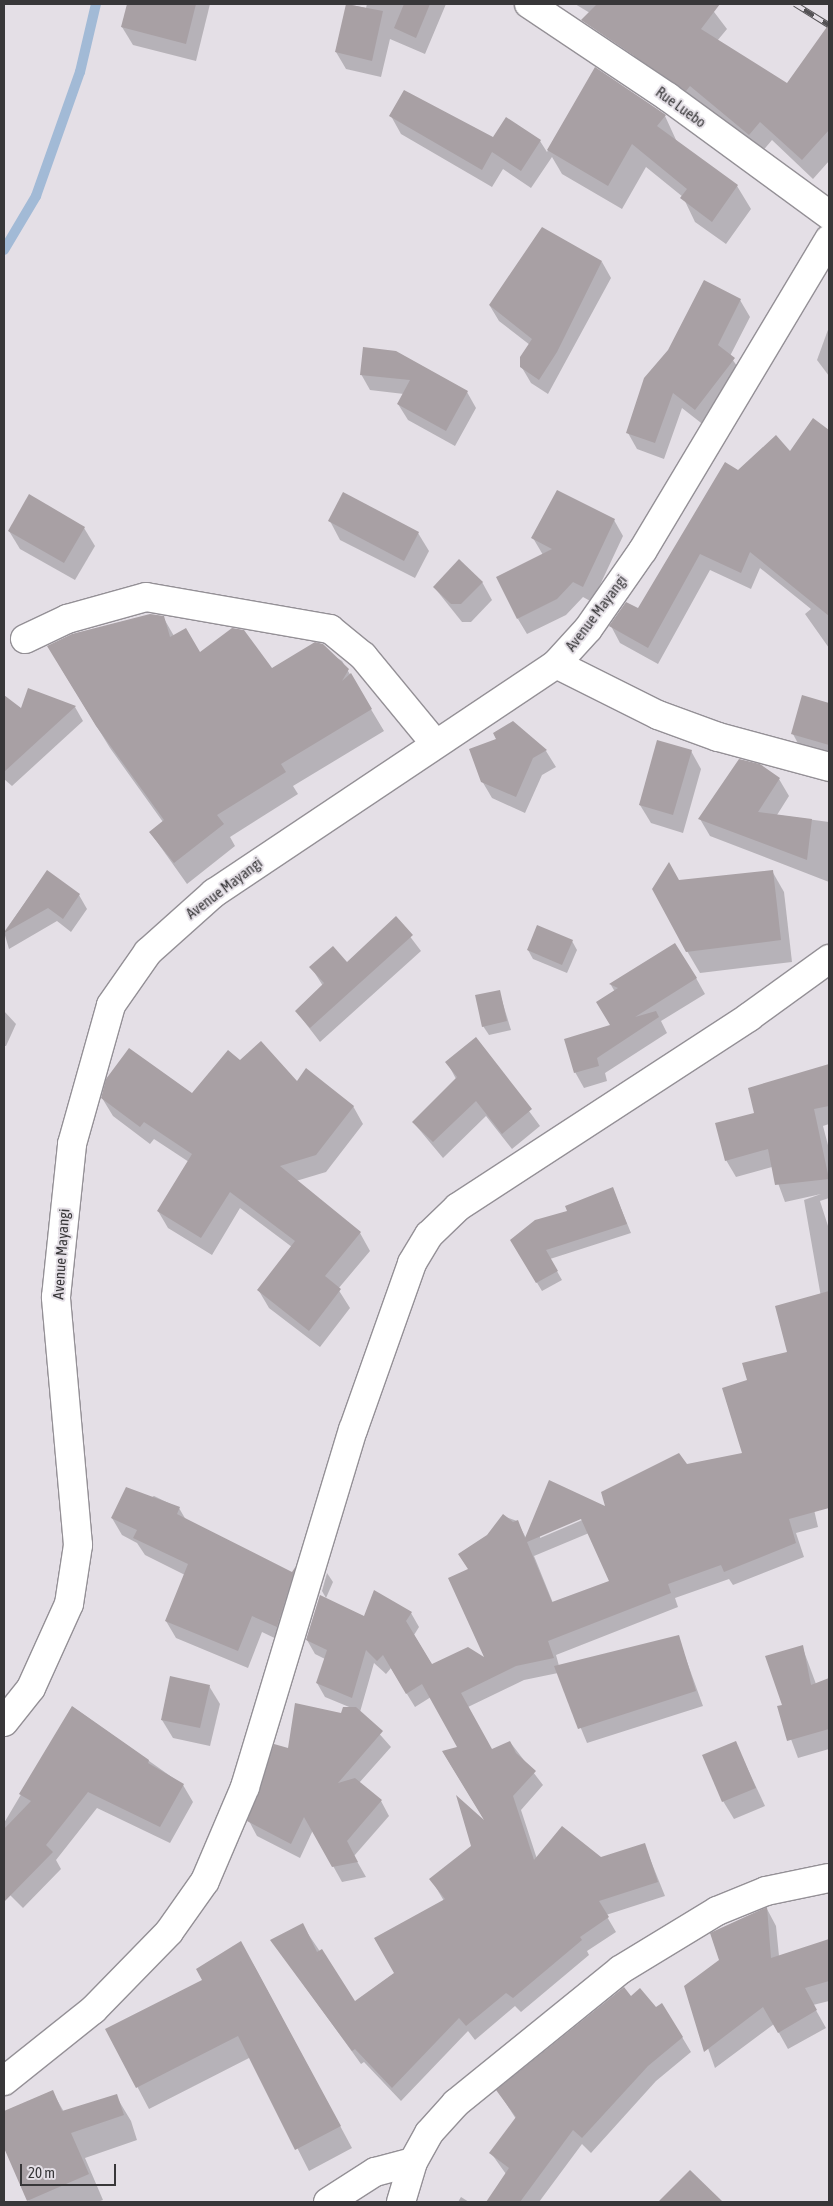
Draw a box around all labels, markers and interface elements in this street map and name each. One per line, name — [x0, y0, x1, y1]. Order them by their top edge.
street label: Rue Luebo — [652, 83, 710, 131]
street label: Avenue Mayangi — [561, 571, 631, 655]
street label: Avenue Mayangi — [182, 853, 266, 923]
street label: Avenue Mayangi — [49, 1208, 73, 1300]
scale bar — [22, 2154, 119, 2186]
text: 20 m — [28, 2164, 55, 2181]

